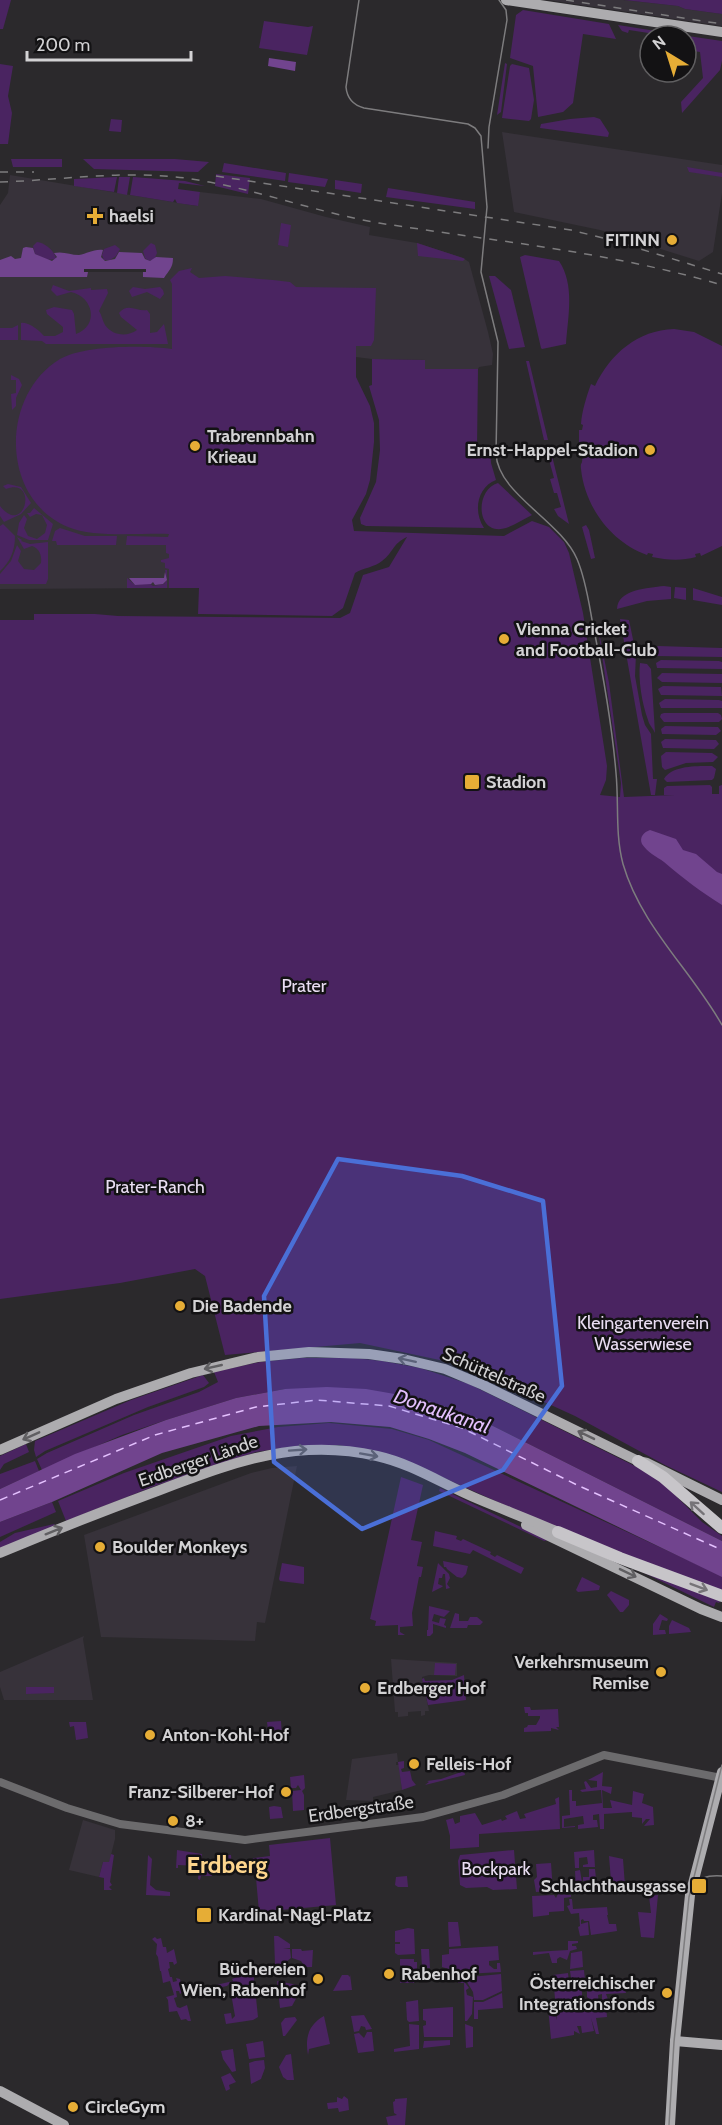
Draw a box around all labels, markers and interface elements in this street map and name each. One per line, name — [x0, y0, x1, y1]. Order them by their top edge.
scale bar — [27, 24, 190, 62]
north arrow — [638, 24, 698, 84]
text: N — [649, 32, 669, 54]
text: 200 m — [36, 34, 90, 56]
place label: haelsi — [109, 205, 154, 227]
marker: haelsi — [86, 207, 104, 225]
place label: FITINN — [605, 229, 660, 251]
marker: FITINN — [665, 233, 679, 247]
place label: Trabrennbahn Krieau — [207, 425, 315, 468]
marker: Trabrennbahn Krieau — [188, 439, 202, 453]
place label: Ernst-Happel-Stadion — [466, 439, 638, 461]
marker: Ernst-Happel-Stadion — [643, 443, 657, 457]
place label: Vienna Cricket and Football-Club — [516, 618, 657, 661]
marker: Vienna Cricket and Football-Club — [497, 632, 511, 646]
place label: Stadion — [486, 771, 546, 793]
marker: Stadion — [463, 773, 481, 791]
park label: Prater — [281, 975, 327, 997]
park label: Prater-Ranch — [105, 1176, 205, 1198]
place label: Die Badende — [192, 1295, 292, 1317]
marker: Die Badende — [173, 1299, 187, 1313]
park label: Kleingartenverein Wasserwiese — [577, 1312, 709, 1355]
street label: Schüttelstraße — [439, 1342, 549, 1408]
one-way arrow — [397, 1354, 417, 1365]
one-way arrow — [204, 1361, 223, 1373]
water label: Donaukanal — [391, 1383, 493, 1439]
one-way arrow — [577, 1429, 595, 1441]
street label: Erdberger Lände — [135, 1430, 261, 1492]
one-way arrow — [23, 1431, 41, 1442]
one-way arrow — [288, 1444, 308, 1455]
one-way arrow — [359, 1450, 378, 1461]
one-way arrow — [690, 1501, 705, 1515]
one-way arrow — [44, 1525, 63, 1536]
place label: Boulder Monkeys — [112, 1536, 248, 1558]
marker: Boulder Monkeys — [93, 1540, 107, 1554]
one-way arrow — [618, 1568, 636, 1580]
one-way arrow — [689, 1582, 707, 1593]
place label: Verkehrsmuseum Remise — [515, 1651, 649, 1694]
marker: Verkehrsmuseum Remise — [654, 1665, 668, 1679]
place label: Erdberger Hof — [377, 1677, 486, 1699]
marker: Erdberger Hof — [358, 1681, 372, 1695]
place label: Anton-Kohl-Hof — [162, 1724, 289, 1746]
marker: Anton-Kohl-Hof — [143, 1728, 157, 1742]
place label: Felleis-Hof — [426, 1753, 511, 1775]
marker: Felleis-Hof — [407, 1757, 421, 1771]
place label: Franz-Silberer-Hof — [128, 1781, 274, 1803]
marker: Franz-Silberer-Hof — [279, 1785, 293, 1799]
street label: Erdbergstraße — [307, 1791, 415, 1827]
place label: 8+ — [185, 1810, 204, 1832]
marker: 8+ — [166, 1814, 180, 1828]
district label: Erdberg — [187, 1850, 267, 1879]
park label: Bockpark — [461, 1858, 532, 1880]
place label: Schlachthausgasse — [541, 1875, 686, 1897]
marker: Schlachthausgasse — [690, 1877, 708, 1895]
place label: Kardinal-Nagl-Platz — [218, 1904, 372, 1926]
marker: Kardinal-Nagl-Platz — [195, 1906, 213, 1924]
place label: Büchereien Wien, Rabenhof — [181, 1958, 306, 2001]
place label: Rabenhof — [401, 1963, 477, 1985]
marker: Rabenhof — [382, 1967, 396, 1981]
marker: Büchereien Wien, Rabenhof — [311, 1972, 325, 1986]
place label: Österreichischer Integrationsfonds — [519, 1972, 655, 2015]
marker: Österreichischer Integrationsfonds — [660, 1986, 674, 2000]
place label: CircleGym — [85, 2096, 165, 2118]
marker: CircleGym — [66, 2100, 80, 2114]

